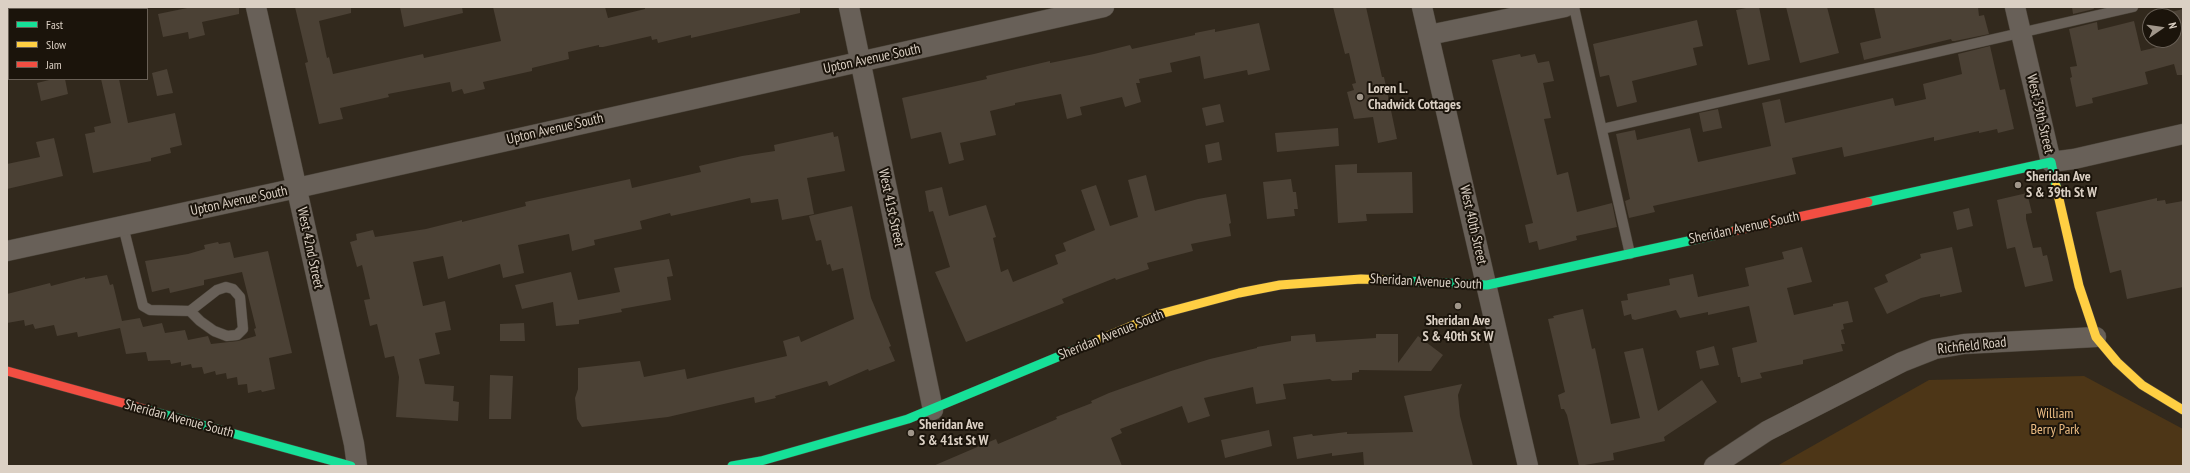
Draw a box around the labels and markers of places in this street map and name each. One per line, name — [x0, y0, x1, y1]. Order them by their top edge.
place label: Loren L. Chadwick Cottages — [1368, 81, 1461, 114]
marker: Loren L. Chadwick Cottages — [1355, 92, 1365, 102]
place label: Sheridan Ave S & 39th St W — [2026, 169, 2097, 202]
marker: Sheridan Ave S & 39th St W — [2013, 180, 2023, 190]
marker: Sheridan Ave S & 40th St W — [1453, 301, 1463, 311]
place label: Sheridan Ave S & 40th St W — [1422, 313, 1494, 346]
place label: Sheridan Ave S & 41st St W — [919, 417, 989, 450]
marker: Sheridan Ave S & 41st St W — [906, 428, 916, 438]

